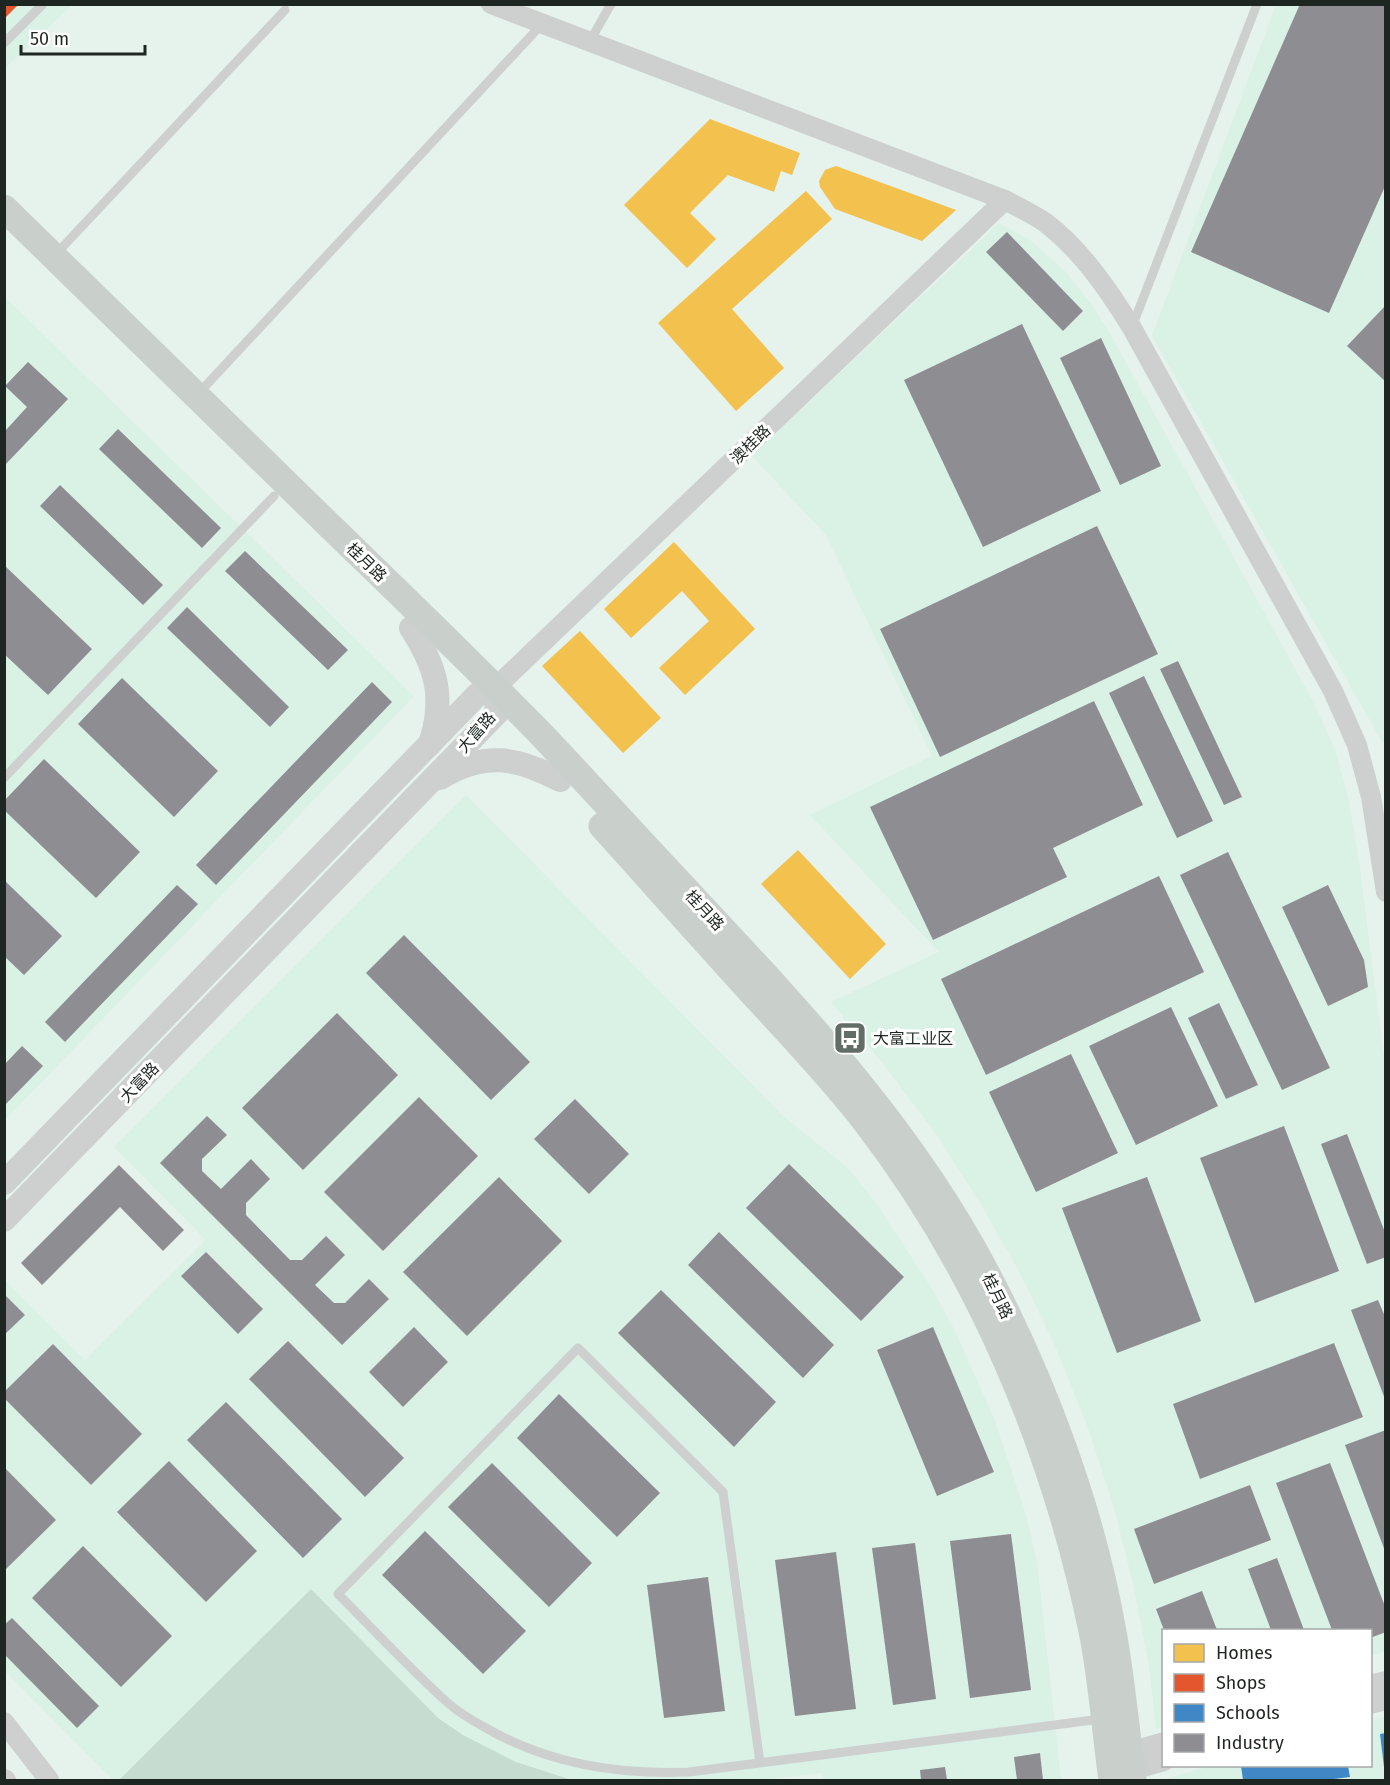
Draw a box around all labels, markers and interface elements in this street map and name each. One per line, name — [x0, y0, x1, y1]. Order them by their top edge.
scale bar — [21, 18, 146, 56]
text: 50 m — [30, 28, 69, 50]
street label: 澳桂路 — [726, 421, 774, 468]
street label: 桂月路 — [343, 539, 391, 586]
street label: 大富路 — [453, 708, 499, 757]
street label: 桂月路 — [681, 886, 728, 934]
bus stop icon: 大富工业区 — [832, 1020, 868, 1056]
place label: 大富工业区 — [873, 1029, 953, 1048]
street label: 大富路 — [116, 1058, 163, 1106]
street label: 桂月路 — [978, 1270, 1017, 1322]
legend — [1162, 1629, 1372, 1767]
text: Homes — [1216, 1642, 1272, 1664]
text: Shops — [1216, 1672, 1266, 1694]
text: Schools — [1216, 1702, 1280, 1724]
text: Industry — [1216, 1732, 1284, 1754]

